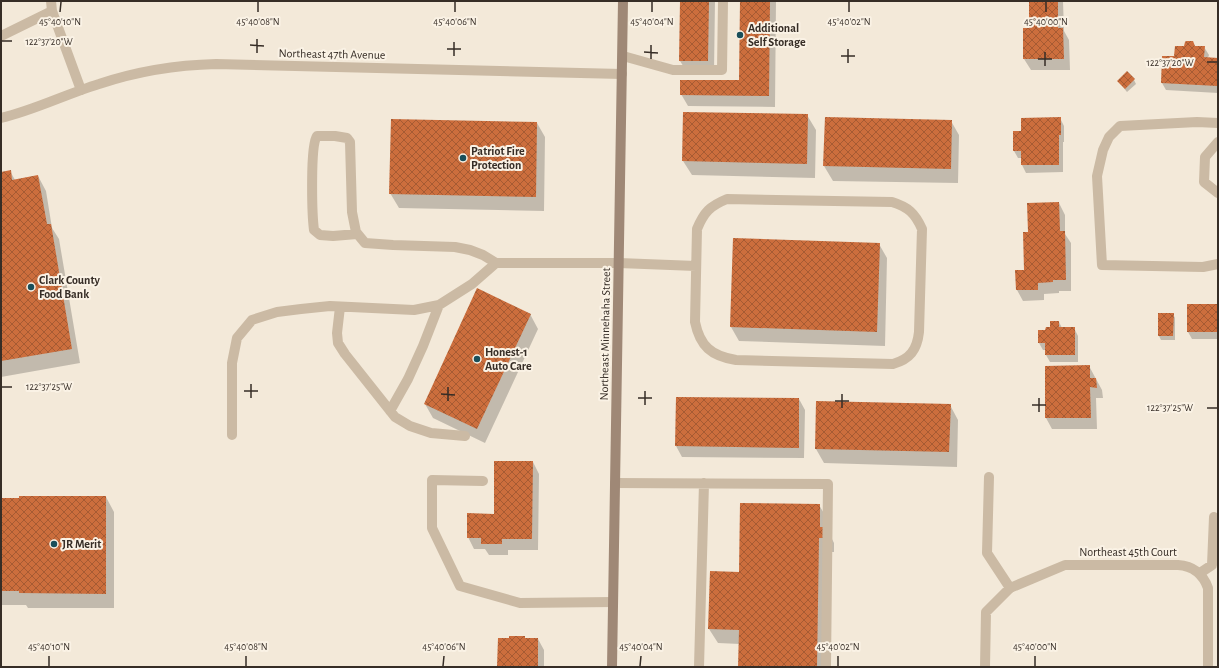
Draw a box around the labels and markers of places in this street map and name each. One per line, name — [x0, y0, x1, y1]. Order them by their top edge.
place label: Additional Self Storage — [748, 22, 806, 48]
marker: Additional Self Storage — [735, 30, 745, 40]
place label: Patriot Fire Protection — [471, 145, 525, 171]
marker: Patriot Fire Protection — [458, 153, 468, 163]
place label: Clark County Food Bank — [39, 274, 100, 300]
marker: Clark County Food Bank — [26, 282, 36, 292]
place label: Honest-1 Auto Care — [485, 346, 532, 372]
marker: Honest-1 Auto Care — [472, 354, 482, 364]
place label: JR Merit — [62, 538, 101, 550]
marker: JR Merit — [49, 539, 59, 549]

